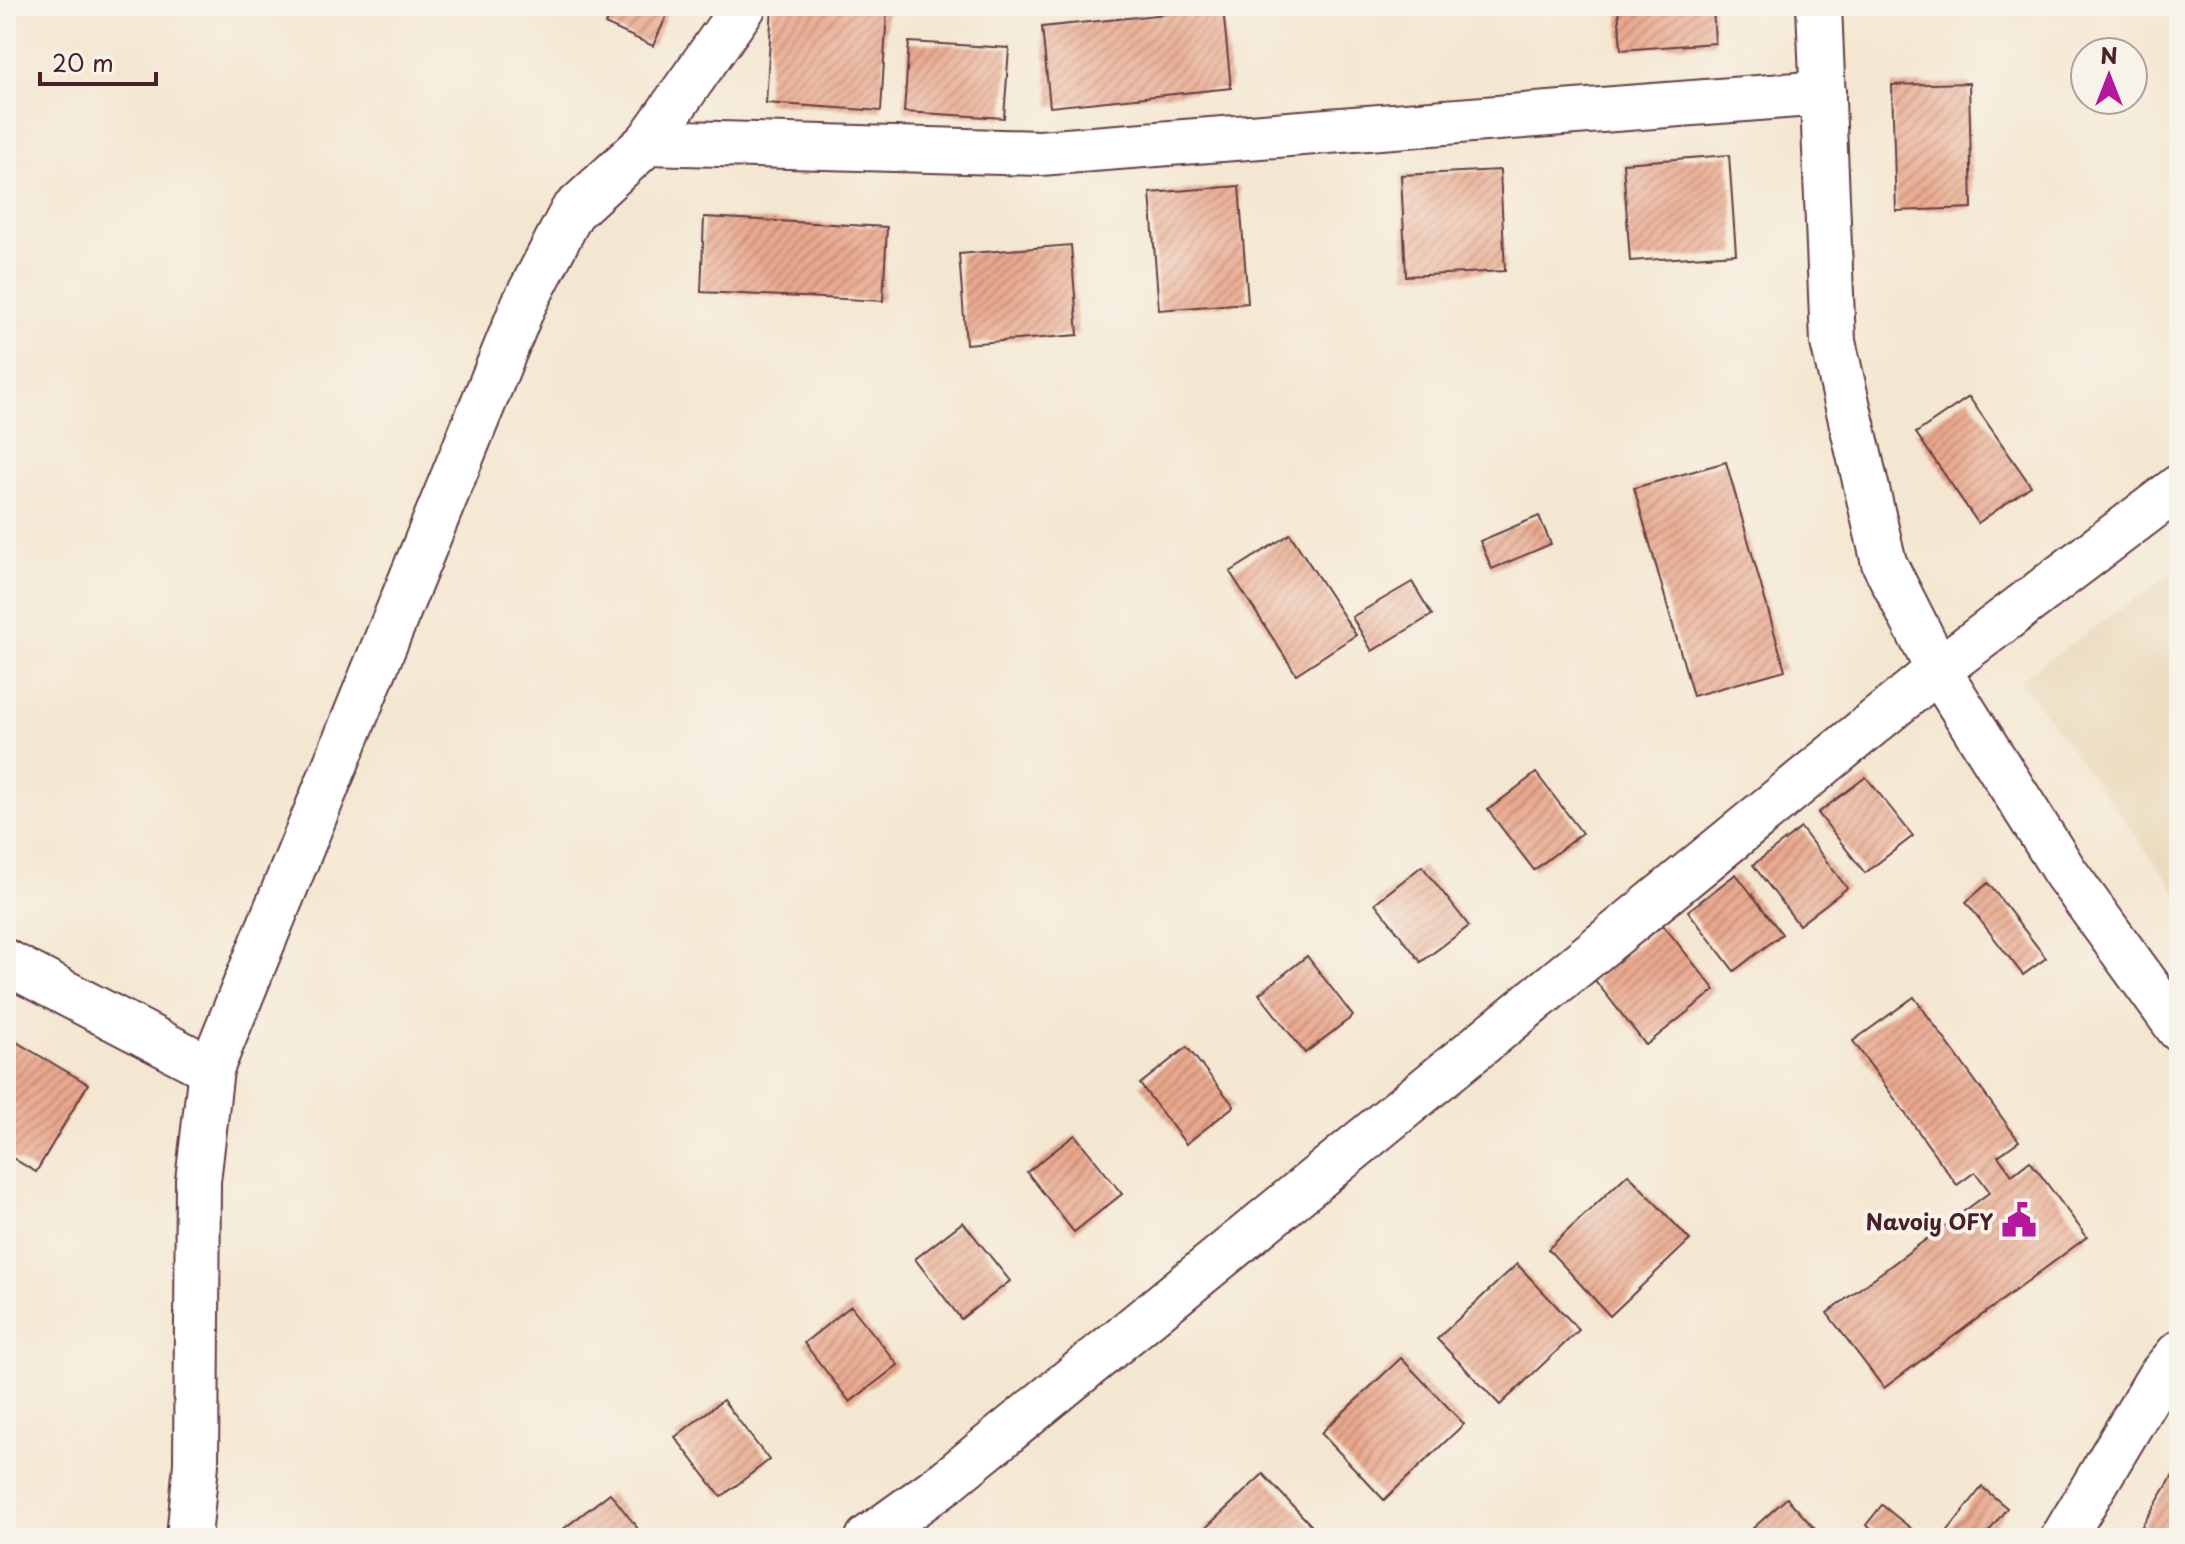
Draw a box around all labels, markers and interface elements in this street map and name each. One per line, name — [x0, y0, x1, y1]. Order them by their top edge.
scale bar — [40, 36, 156, 86]
north arrow — [2069, 36, 2149, 116]
text: N — [2100, 38, 2118, 71]
text: 20 m — [52, 44, 114, 80]
public building icon: Navoiy OFY — [2000, 1201, 2038, 1239]
place label: Navoiy OFY — [1866, 1204, 1994, 1237]

